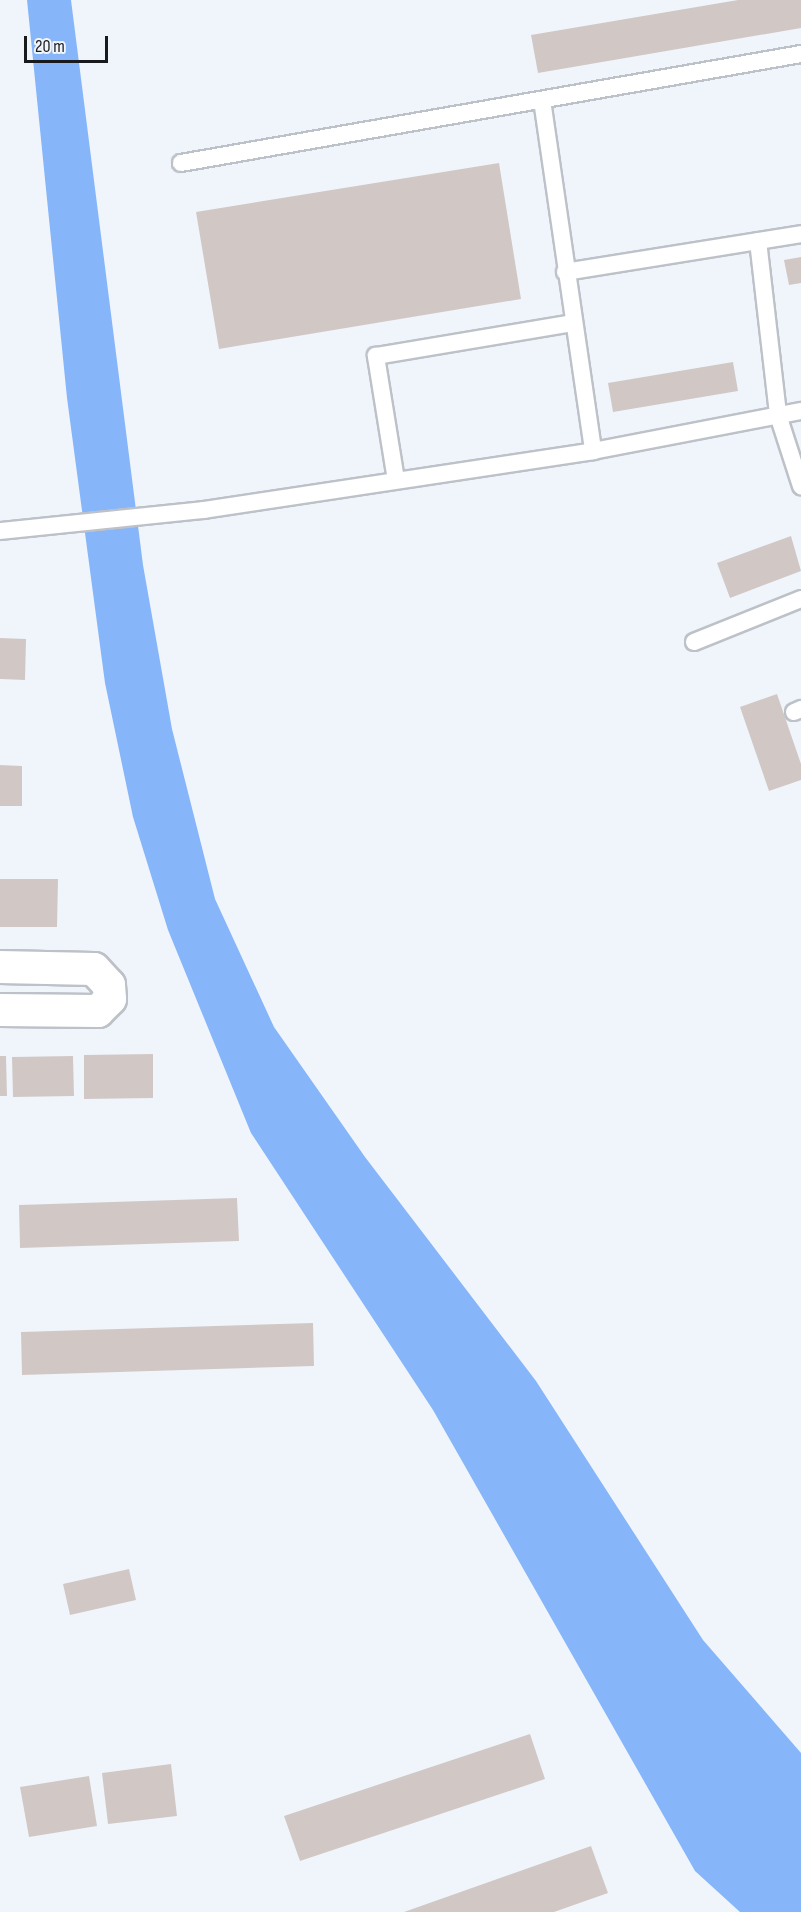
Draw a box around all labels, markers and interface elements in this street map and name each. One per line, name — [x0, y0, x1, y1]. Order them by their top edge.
scale bar — [27, 24, 111, 62]
text: 20 m — [35, 36, 65, 57]

